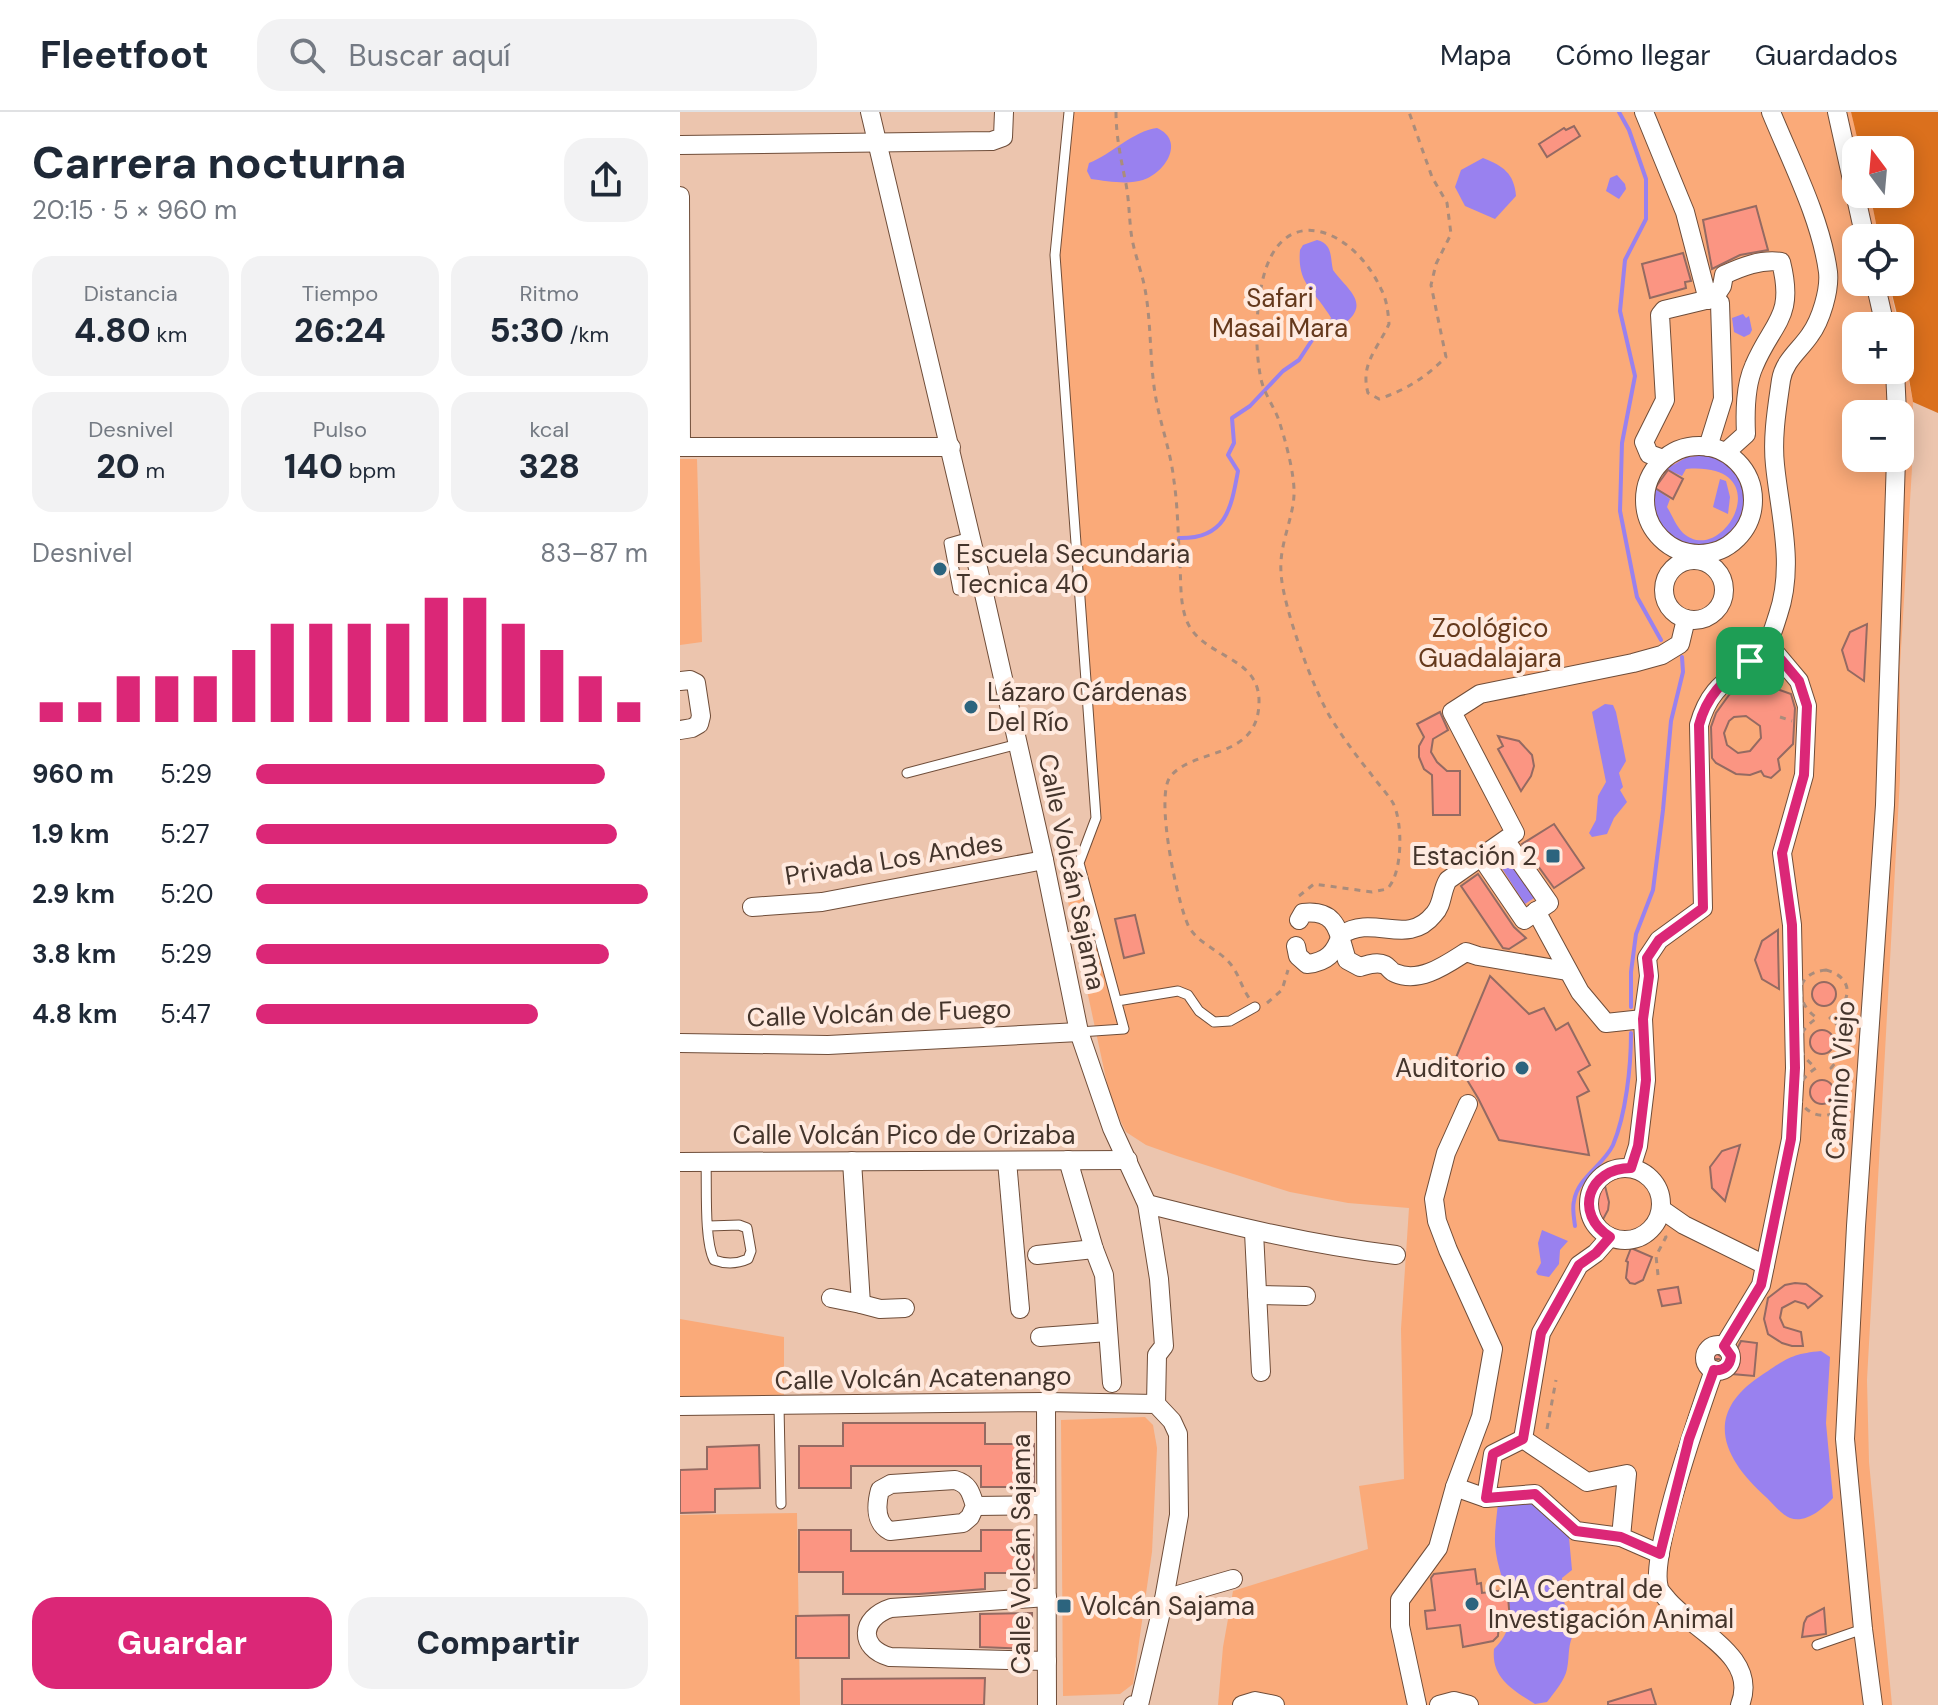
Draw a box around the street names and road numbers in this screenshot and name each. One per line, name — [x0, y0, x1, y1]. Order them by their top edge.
street label: Calle Volcán Sajama — [1030, 751, 1114, 993]
street label: Privada Los Andes — [783, 825, 1005, 893]
street label: Calle Volcán de Fuego — [746, 991, 1012, 1035]
street label: Camino Viejo — [1817, 999, 1863, 1161]
street label: Calle Volcán Pico de Orizaba — [733, 1118, 1075, 1152]
street label: Calle Volcán Acatenango — [774, 1358, 1072, 1398]
street label: Calle Volcán Sajama — [1004, 1434, 1038, 1674]

